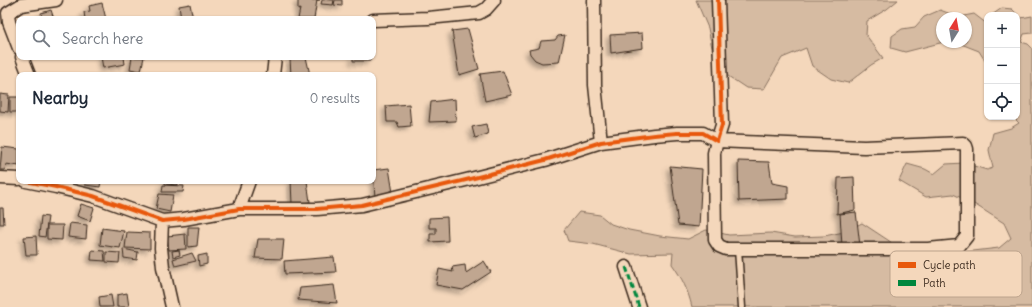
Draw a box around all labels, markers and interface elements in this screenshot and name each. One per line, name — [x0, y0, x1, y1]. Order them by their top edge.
north arrow — [936, 12, 972, 48]
map controls — [984, 12, 1020, 120]
button: + — [984, 12, 1020, 48]
search box — [16, 16, 376, 60]
icon: search — [30, 27, 52, 49]
text: Search here — [62, 29, 143, 48]
button: − — [984, 48, 1020, 84]
button: locate — [984, 84, 1020, 120]
text: Nearby — [32, 87, 88, 109]
text: 0 results — [310, 90, 360, 107]
legend — [890, 251, 1022, 297]
text: Cycle path — [923, 258, 976, 272]
text: Path — [923, 276, 946, 290]

